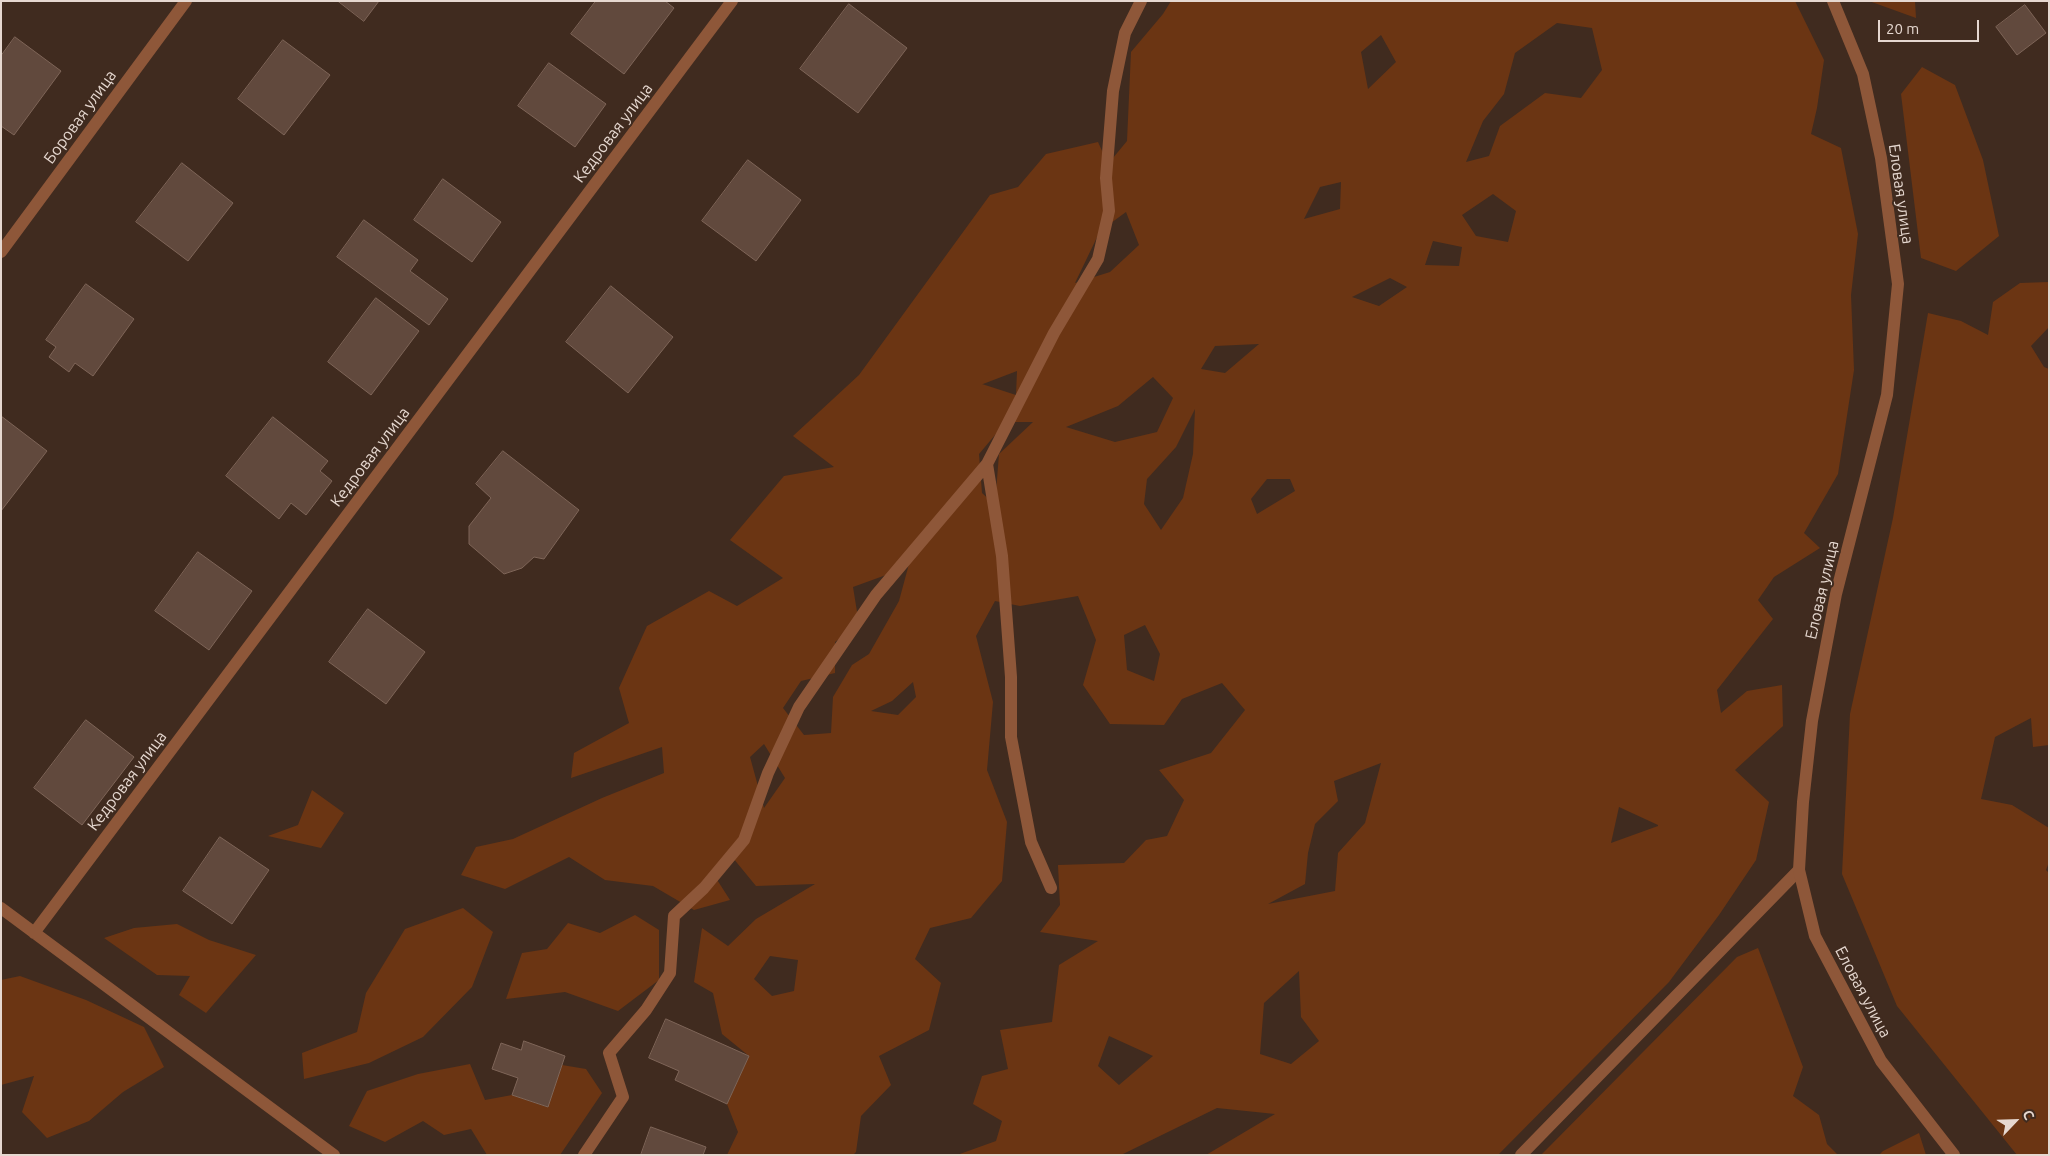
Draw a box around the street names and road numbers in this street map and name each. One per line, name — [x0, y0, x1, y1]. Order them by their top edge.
street label: Боровая улица — [40, 66, 120, 168]
street label: Кедровая улица — [569, 79, 657, 187]
street label: Еловая улица — [1884, 143, 1918, 245]
street label: Кедровая улица — [326, 403, 414, 511]
street label: Еловая улица — [1801, 539, 1843, 641]
street label: Кедровая улица — [83, 727, 171, 835]
street label: Еловая улица — [1831, 943, 1895, 1041]

